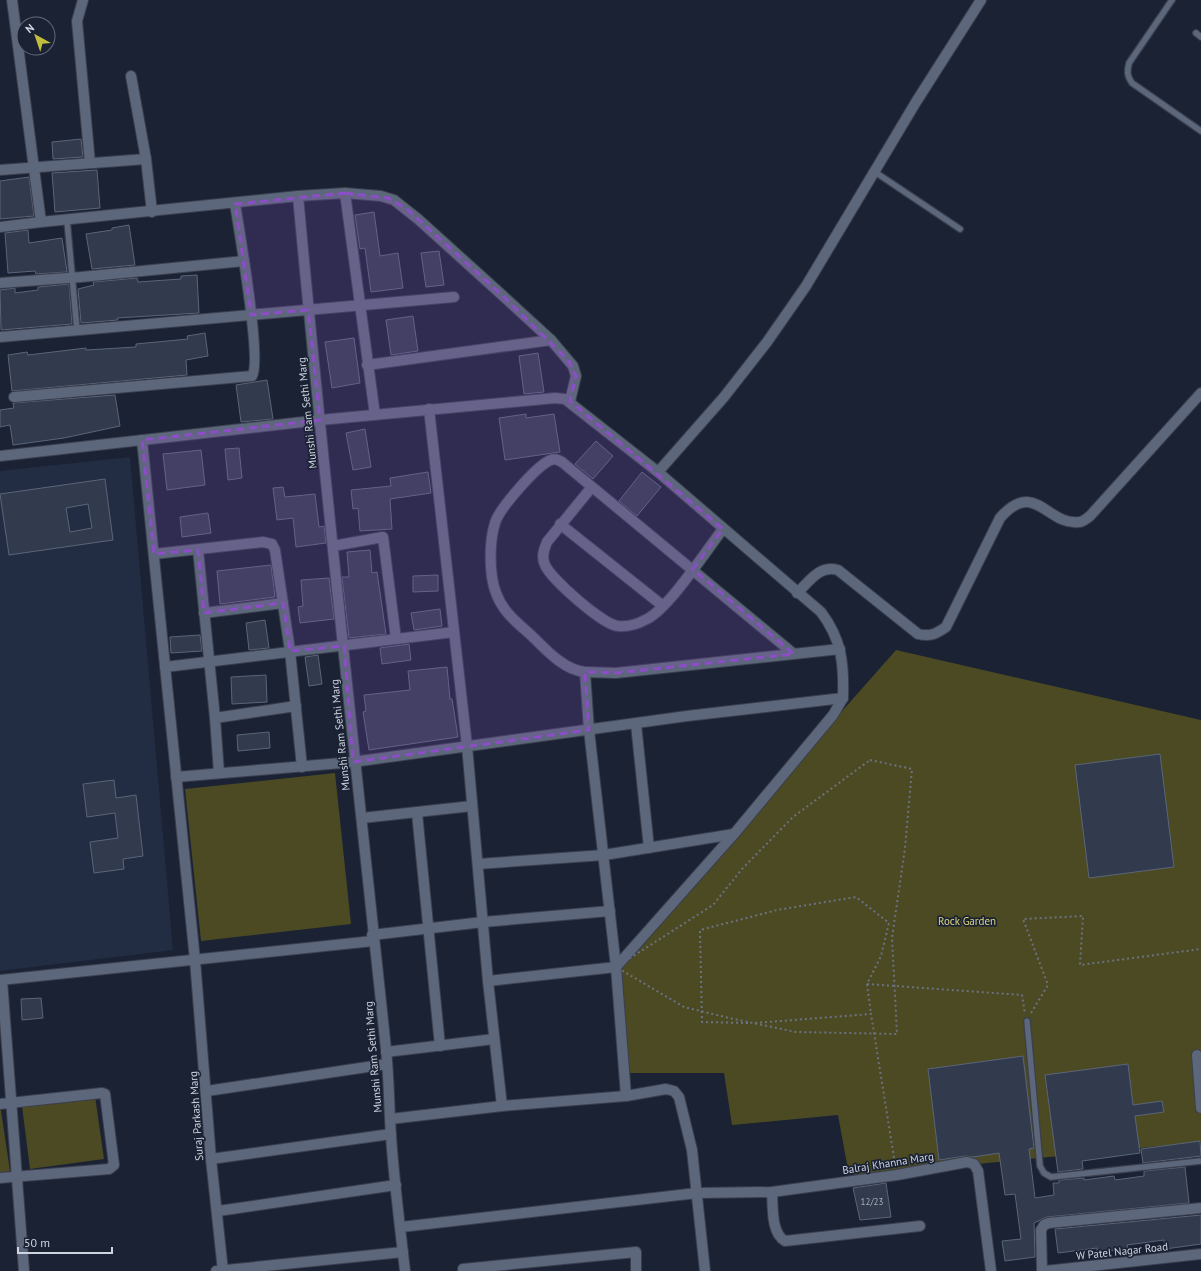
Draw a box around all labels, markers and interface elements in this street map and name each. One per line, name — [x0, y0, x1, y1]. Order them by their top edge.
north arrow — [16, 16, 56, 56]
text: N — [22, 21, 37, 36]
street label: Munshi Ram Sethi Marg — [294, 357, 320, 469]
street label: Munshi Ram Sethi Marg — [327, 679, 353, 791]
park label: Rock Garden — [938, 914, 996, 928]
street label: Munshi Ram Sethi Marg — [361, 1001, 385, 1113]
street label: Suraj Parkash Marg — [186, 1071, 206, 1161]
street label: Balraj Khanna Marg — [841, 1149, 935, 1177]
house number: 12/23 — [861, 1196, 883, 1207]
scale bar — [18, 1229, 112, 1255]
text: 50 m — [24, 1235, 50, 1250]
street label: W Patel Nagar Road — [1075, 1239, 1169, 1263]

